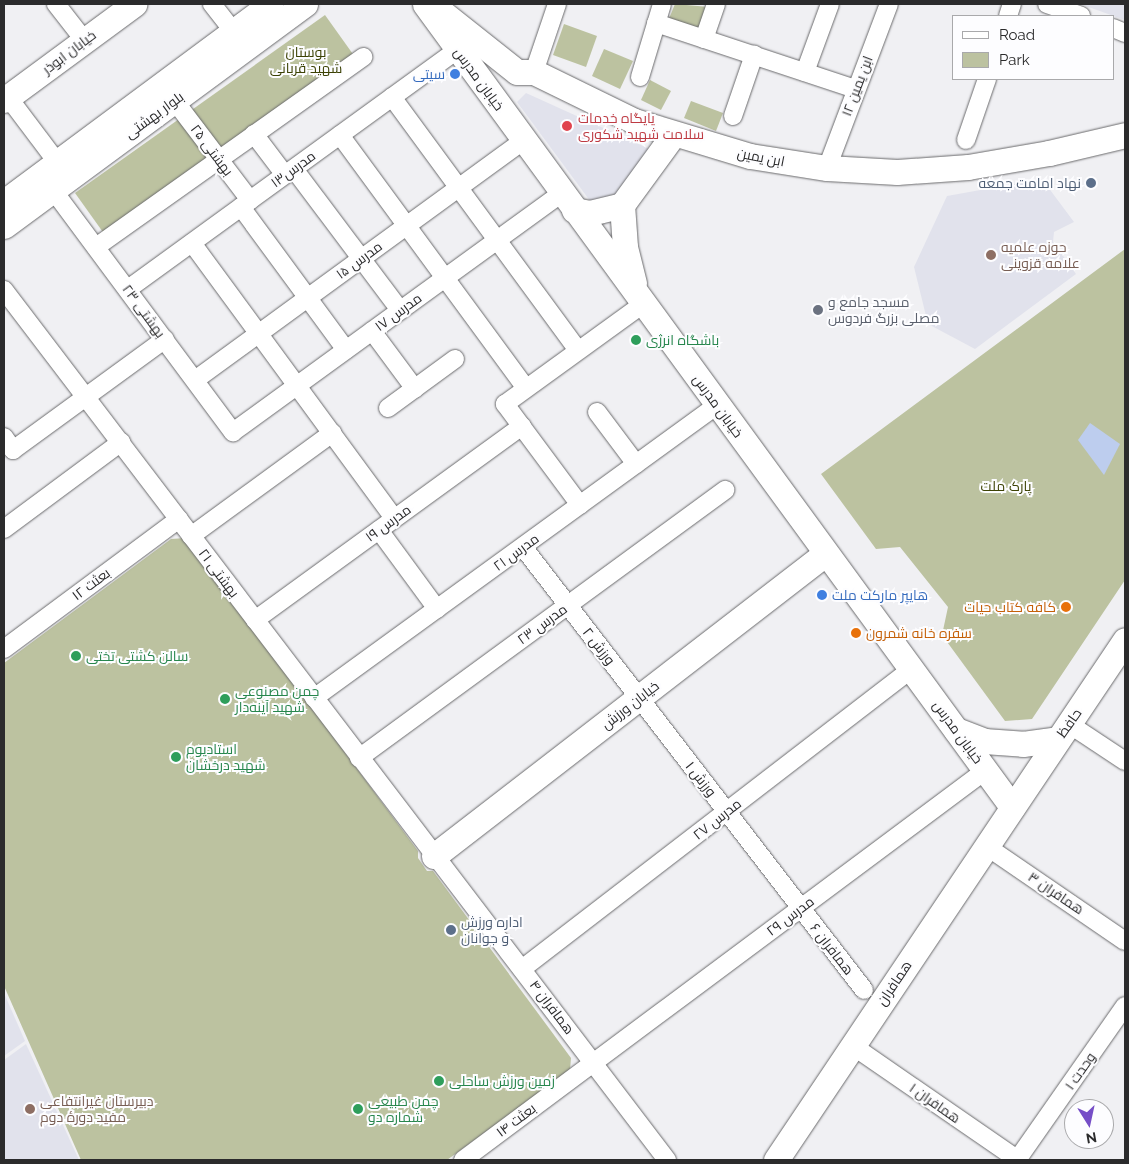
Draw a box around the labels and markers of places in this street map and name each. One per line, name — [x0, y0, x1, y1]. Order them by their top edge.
place label: سیتی — [413, 66, 445, 82]
marker: سیتی — [449, 68, 461, 80]
place label: پایگاه خدمات سلامت شهید شکوری — [578, 110, 704, 142]
marker: پایگاه خدمات سلامت شهید شکوری — [560, 119, 574, 133]
place label: نهاد امامت جمعه — [978, 175, 1081, 191]
marker: نهاد امامت جمعه — [1085, 177, 1097, 189]
place label: حوزه علمیه علامه قزوینی — [1001, 239, 1080, 272]
marker: حوزه علمیه علامه قزوینی — [985, 249, 997, 261]
place label: مسجد جامع و مصلی بزرگ فردوس — [828, 294, 939, 326]
marker: مسجد جامع و مصلی بزرگ فردوس — [812, 304, 824, 316]
place label: باشگاه انرژی — [646, 332, 719, 348]
marker: باشگاه انرژی — [630, 334, 642, 346]
place label: هایپر مارکت ملت — [832, 587, 928, 603]
marker: هایپر مارکت ملت — [816, 589, 828, 601]
place label: کافه کتاب حیات — [964, 599, 1056, 615]
marker: کافه کتاب حیات — [1060, 601, 1072, 613]
place label: سفره خانه شمرون — [866, 625, 972, 641]
marker: سفره خانه شمرون — [850, 627, 862, 639]
place label: سالن کشتی تختی — [86, 648, 188, 664]
marker: سالن کشتی تختی — [70, 650, 82, 662]
place label: چمن مصنوعی شهید آینه‌دار — [235, 683, 319, 716]
marker: چمن مصنوعی شهید آینه‌دار — [219, 693, 231, 705]
place label: استادیوم شهید درخشان — [186, 741, 266, 774]
marker: استادیوم شهید درخشان — [170, 751, 182, 763]
place label: اداره ورزش و جوانان — [461, 914, 523, 946]
marker: اداره ورزش و جوانان — [445, 924, 457, 936]
place label: زمین ورزش ساحلی — [449, 1073, 555, 1089]
marker: زمین ورزش ساحلی — [433, 1075, 445, 1087]
place label: دبیرستان غیرانتفاعی مفید دورهٔ دوم — [40, 1093, 153, 1126]
place label: چمن طبیعی شماره دو — [368, 1093, 438, 1126]
marker: دبیرستان غیرانتفاعی مفید دورهٔ دوم — [24, 1103, 36, 1115]
marker: چمن طبیعی شماره دو — [352, 1103, 364, 1115]

